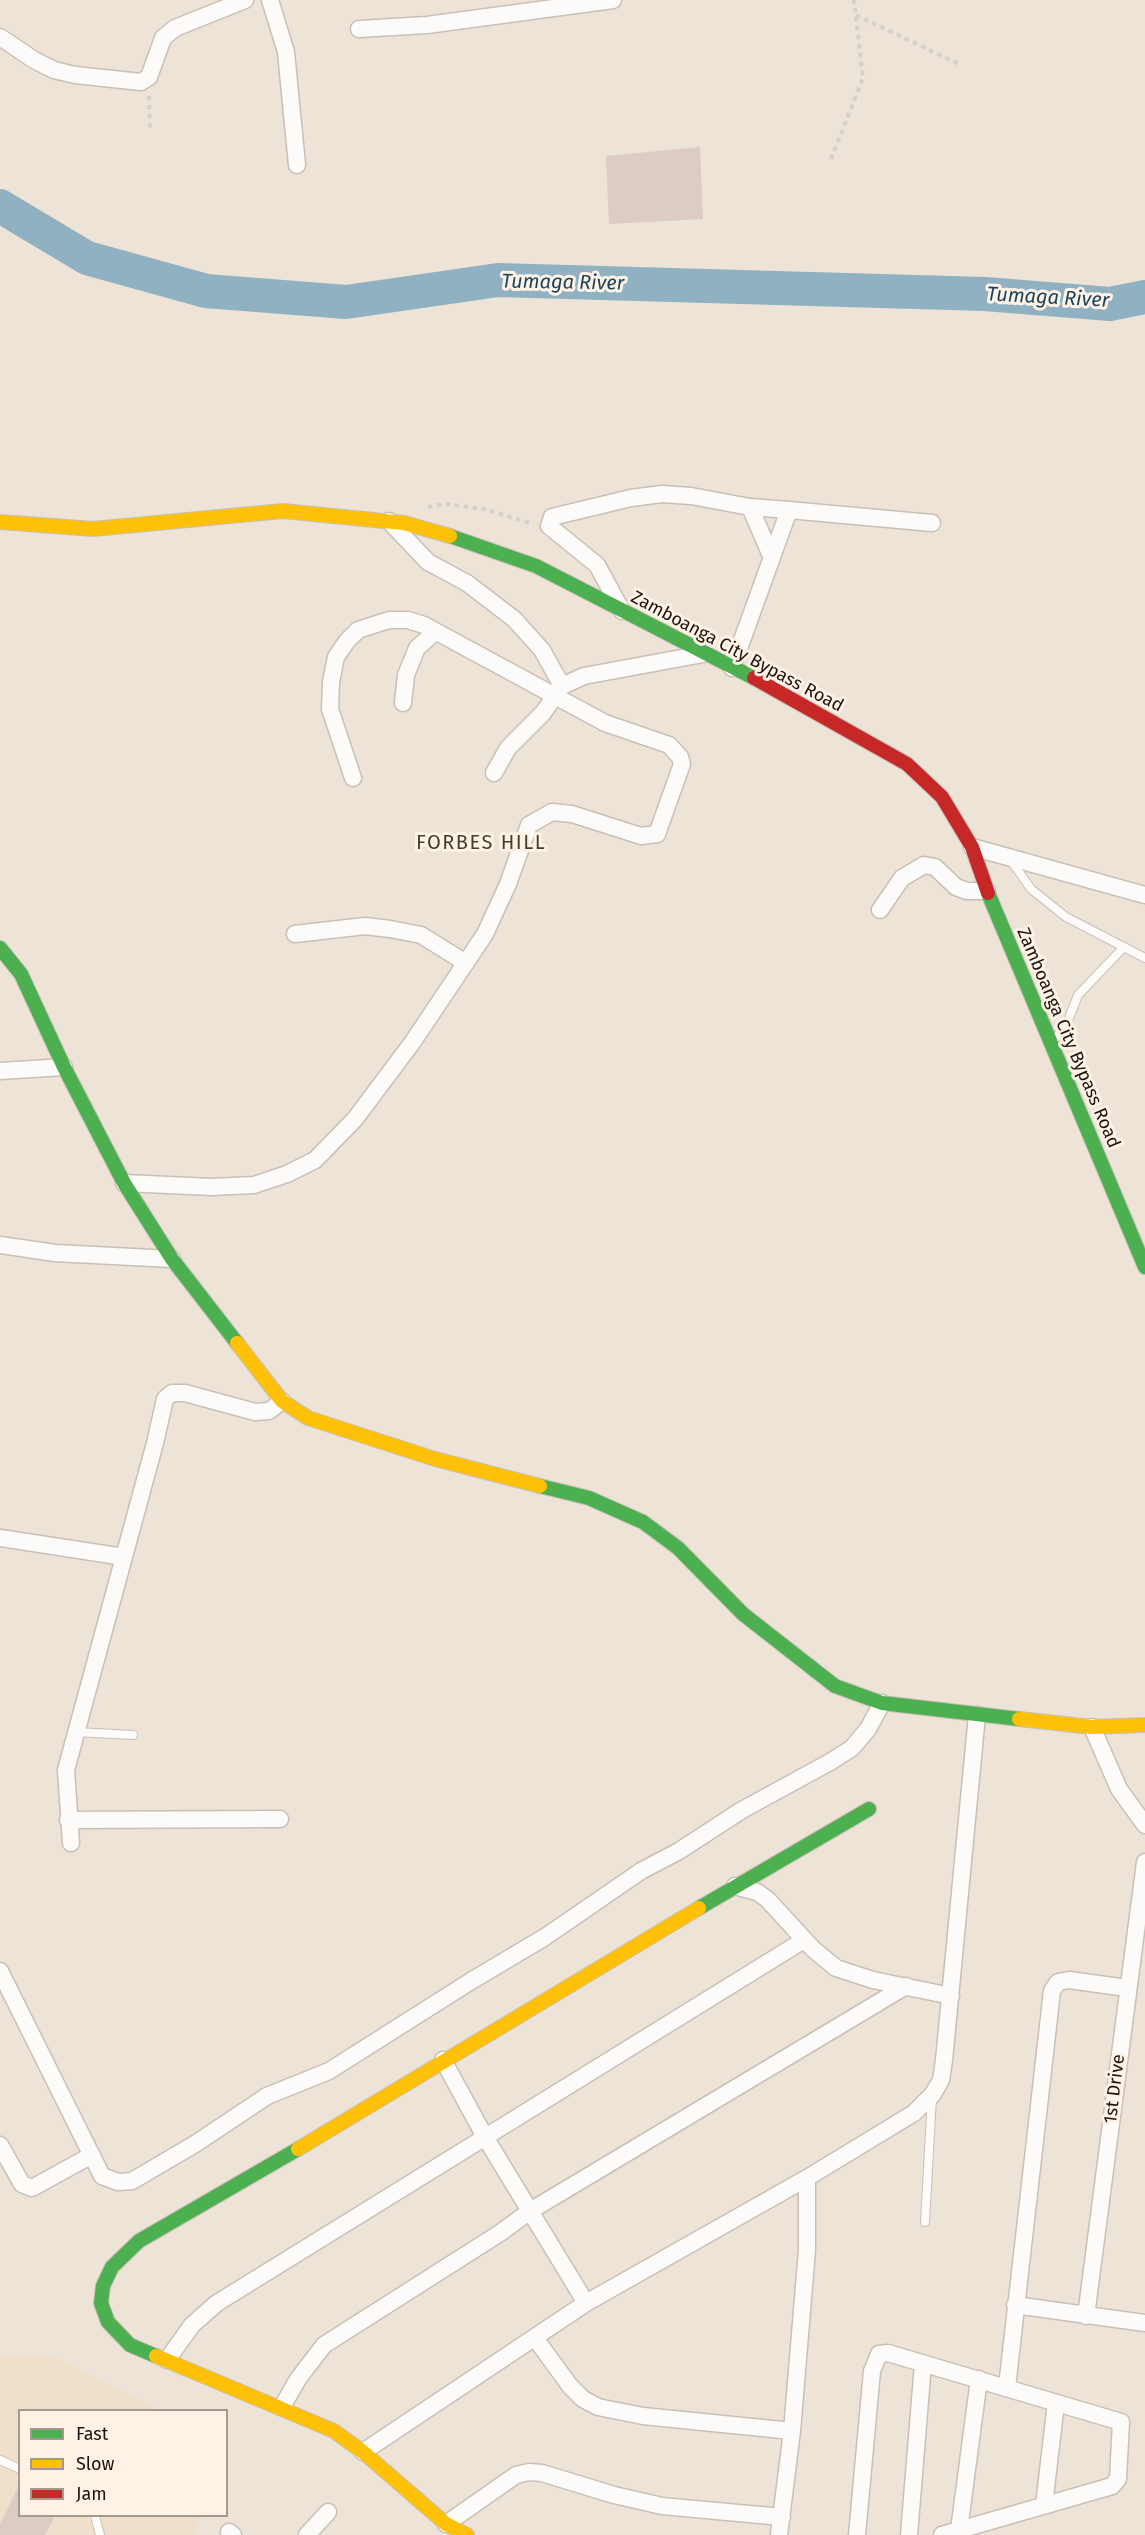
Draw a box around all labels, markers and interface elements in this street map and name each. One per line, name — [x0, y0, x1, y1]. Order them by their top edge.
water label: Tumaga River — [501, 270, 625, 296]
water label: Tumaga River — [986, 283, 1110, 313]
street label: Zamboanga City Bypass Road — [627, 587, 847, 717]
district label: FORBES HILL — [416, 831, 546, 855]
street label: Zamboanga City Bypass Road — [1012, 925, 1124, 1151]
street label: 1st Drive — [1100, 2053, 1130, 2125]
legend — [18, 2409, 228, 2517]
text: Fast — [76, 2423, 108, 2445]
text: Slow — [76, 2453, 114, 2475]
text: Jam — [76, 2483, 107, 2505]

